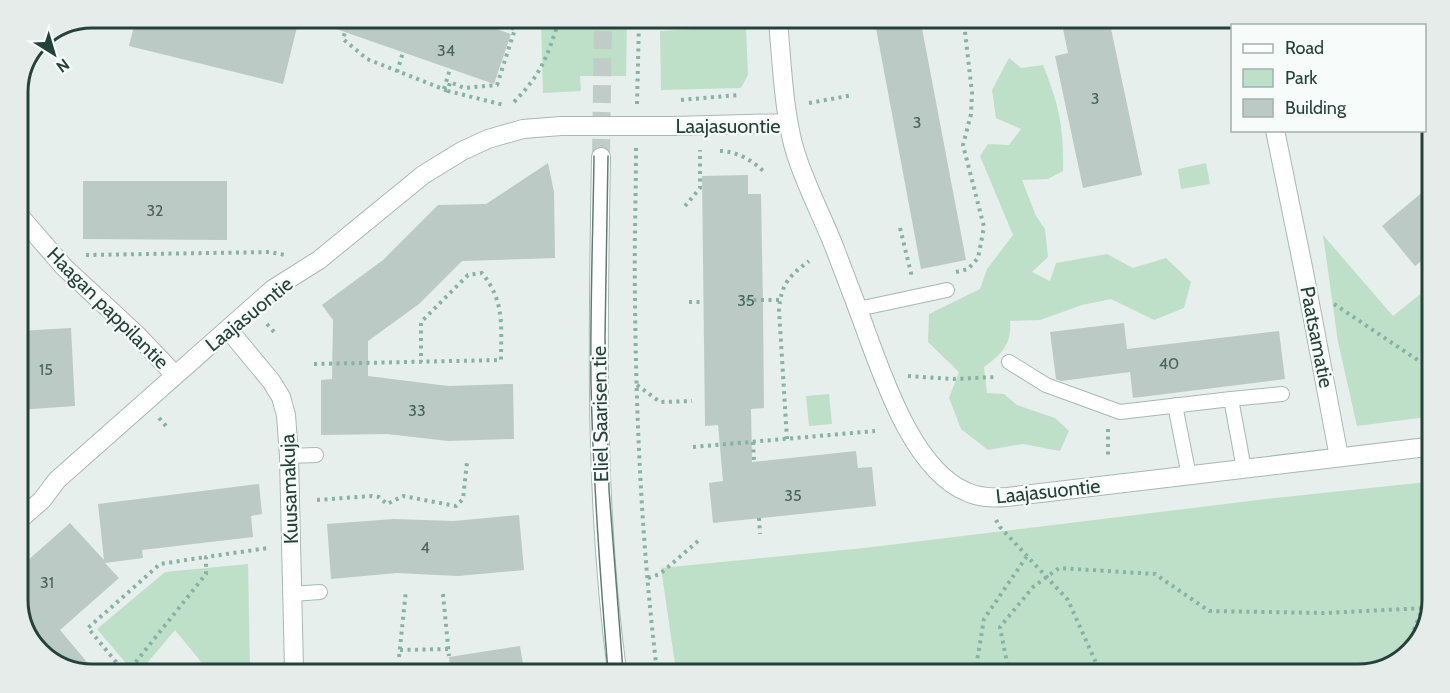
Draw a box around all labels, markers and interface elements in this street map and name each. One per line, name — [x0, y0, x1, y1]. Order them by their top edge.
north arrow — [24, 24, 84, 84]
legend — [1231, 24, 1426, 132]
text: Road — [1285, 37, 1324, 59]
house number: 34 — [437, 41, 455, 60]
text: N — [52, 55, 73, 77]
text: Park — [1285, 67, 1318, 89]
house number: 3 — [1091, 89, 1099, 108]
text: Building — [1285, 97, 1347, 119]
house number: 3 — [913, 113, 921, 132]
street label: Laajasuontie — [675, 114, 781, 138]
house number: 32 — [146, 201, 164, 220]
street label: Haagan pappilantie — [42, 242, 174, 374]
street label: Laajasuontie — [201, 272, 297, 356]
street label: Paatsamatie — [1295, 284, 1339, 390]
house number: 35 — [737, 291, 755, 310]
street label: Eliel Saarisen tie — [587, 346, 613, 482]
house number: 40 — [1159, 354, 1179, 373]
house number: 15 — [39, 360, 53, 379]
house number: 33 — [408, 401, 426, 420]
street label: Kuusamakuja — [275, 433, 303, 544]
street label: Laajasuontie — [995, 474, 1101, 508]
house number: 35 — [784, 486, 802, 505]
house number: 4 — [420, 538, 430, 557]
house number: 31 — [40, 573, 54, 592]

